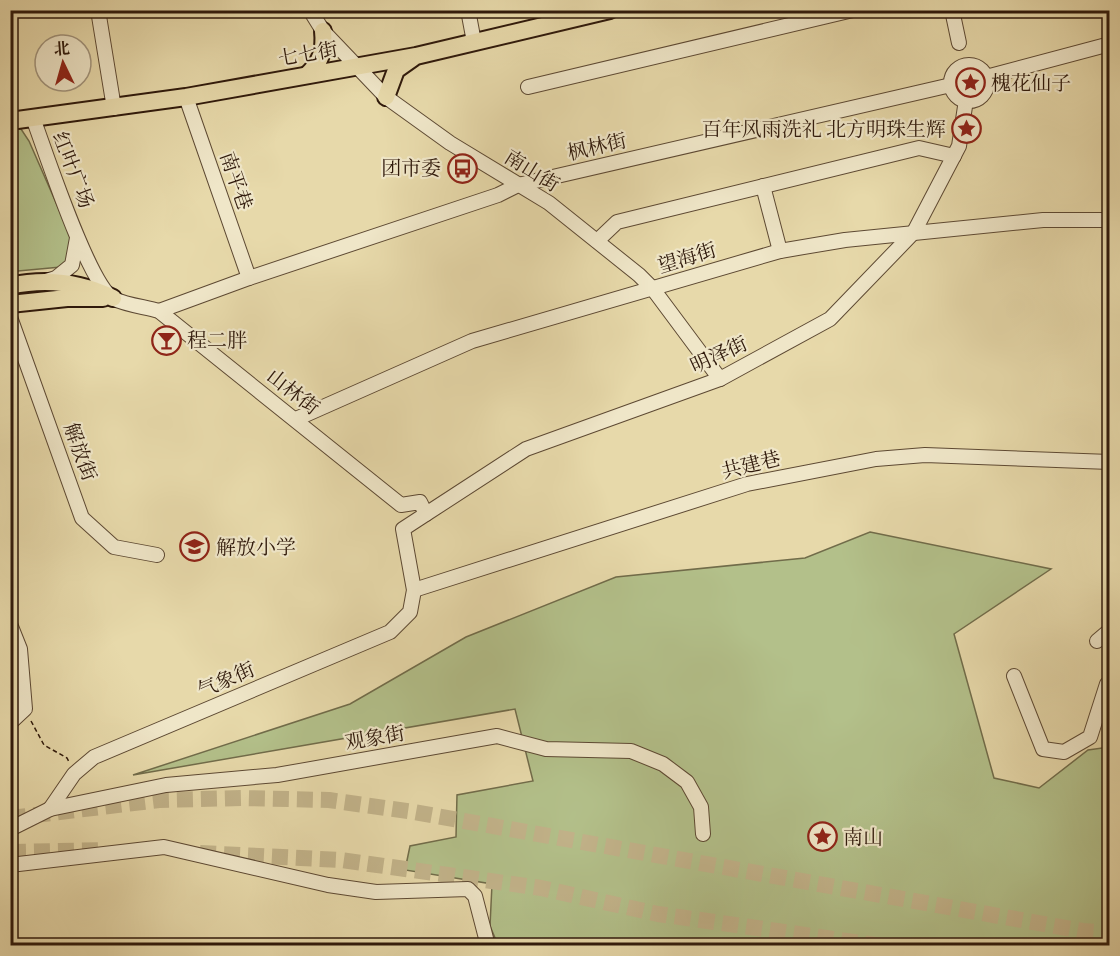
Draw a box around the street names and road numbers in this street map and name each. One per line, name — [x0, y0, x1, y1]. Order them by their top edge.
street label: 七七街 — [276, 36, 340, 72]
street label: 红叶广场 — [47, 128, 99, 212]
street label: 枫林街 — [565, 128, 629, 166]
street label: 南山街 — [500, 145, 564, 197]
street label: 南平巷 — [214, 149, 258, 213]
street label: 望海街 — [655, 237, 719, 279]
street label: 明泽街 — [687, 331, 751, 379]
street label: 山林街 — [262, 364, 324, 420]
street label: 解放街 — [58, 420, 102, 484]
street label: 共建巷 — [719, 446, 783, 484]
street label: 气象街 — [194, 657, 258, 703]
street label: 观象街 — [343, 720, 407, 756]

